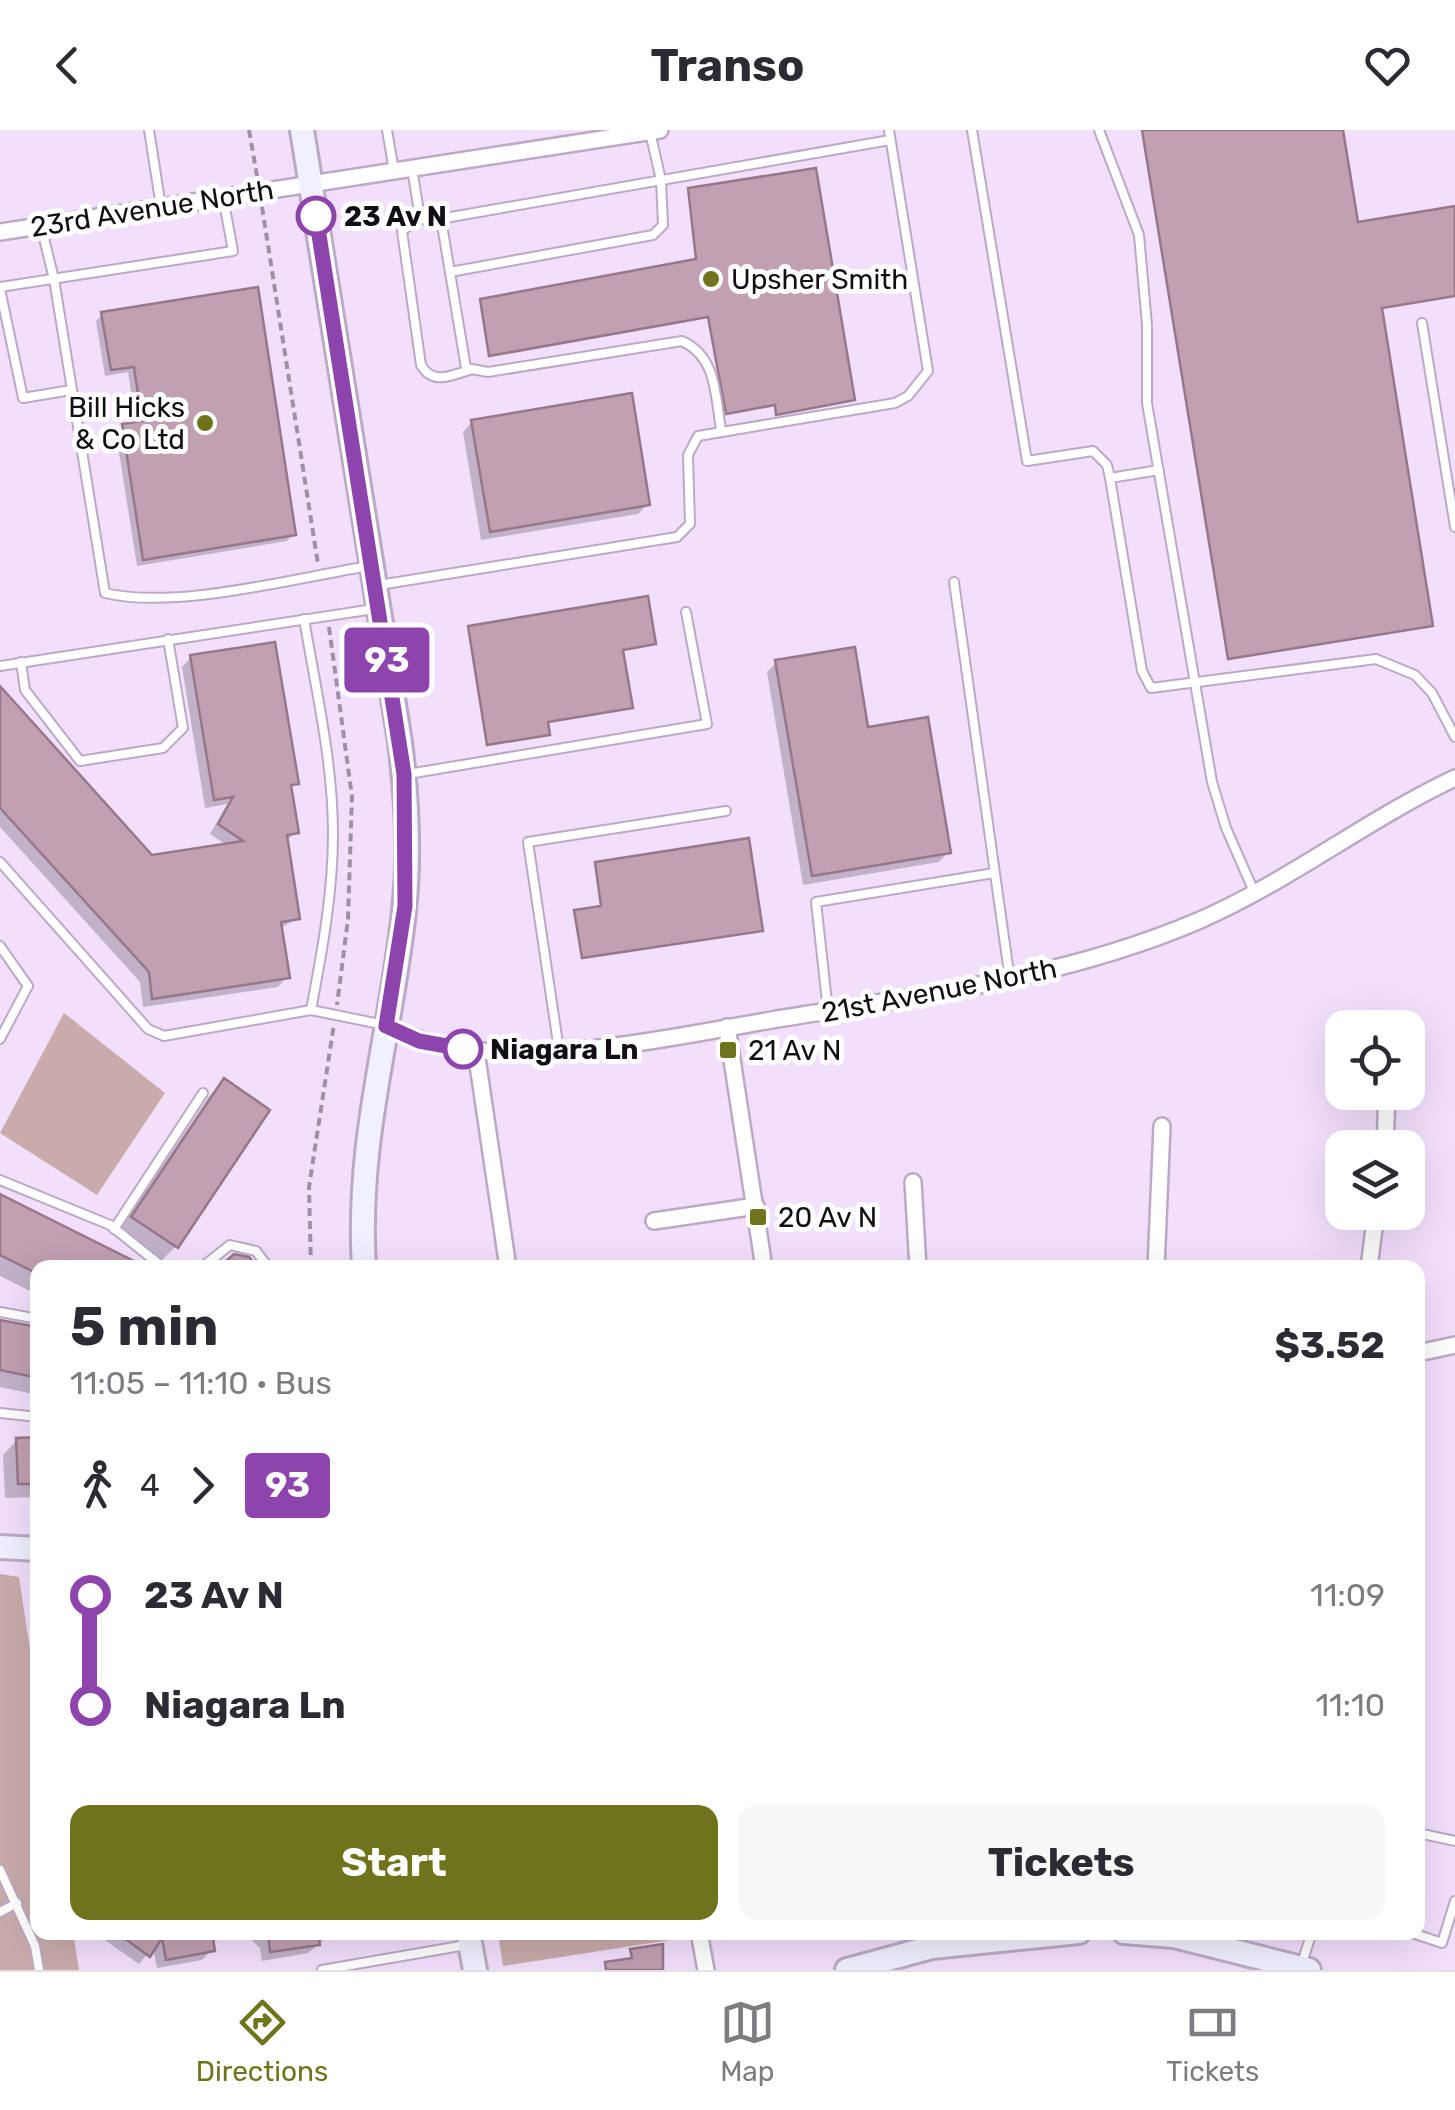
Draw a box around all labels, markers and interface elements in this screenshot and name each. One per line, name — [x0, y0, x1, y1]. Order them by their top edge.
icon: back — [40, 38, 95, 93]
icon: heart — [1360, 38, 1415, 93]
text: Transo — [651, 39, 804, 92]
street label: 23rd Avenue North — [28, 173, 276, 244]
marker: 23 Av N — [297, 197, 335, 235]
place label: 23 Av N — [344, 200, 447, 233]
place label: Upsher Smith — [731, 263, 908, 296]
marker: Upsher Smith — [700, 268, 722, 290]
place label: Bill Hicks & Co Ltd — [68, 391, 185, 456]
marker: Bill Hicks & Co Ltd — [194, 412, 216, 434]
line badge: 93 — [342, 628, 432, 692]
text: 93 — [364, 639, 410, 681]
street label: 21st Avenue North — [819, 952, 1059, 1029]
map controls — [1325, 1010, 1425, 1230]
button: locate — [1325, 1010, 1425, 1110]
marker: Niagara Ln — [444, 1030, 482, 1068]
place label: Niagara Ln — [490, 1033, 639, 1066]
place label: 21 Av N — [748, 1034, 842, 1067]
marker: 21 Av N — [717, 1039, 739, 1061]
button: layers — [1325, 1130, 1425, 1230]
place label: 20 Av N — [778, 1201, 877, 1234]
marker: 20 Av N — [747, 1206, 769, 1228]
text: 5 min — [70, 1294, 219, 1359]
text: $3.52 — [1275, 1322, 1385, 1368]
text: 11:05 – 11:10 · Bus — [70, 1364, 332, 1402]
icon: walk — [70, 1458, 125, 1513]
icon: forward — [175, 1458, 230, 1513]
text: 93 — [265, 1464, 310, 1506]
text: 4 — [140, 1466, 160, 1504]
text: 23 Av N — [144, 1572, 284, 1618]
text: 11:09 — [1310, 1576, 1385, 1614]
text: Niagara Ln — [144, 1682, 346, 1728]
text: 11:10 — [1315, 1686, 1385, 1724]
button: Start — [70, 1805, 718, 1920]
button: Tickets — [738, 1805, 1385, 1920]
tab: Directions — [196, 1995, 328, 2088]
tab: Map — [720, 1995, 775, 2088]
tab: Tickets — [1166, 1995, 1259, 2088]

